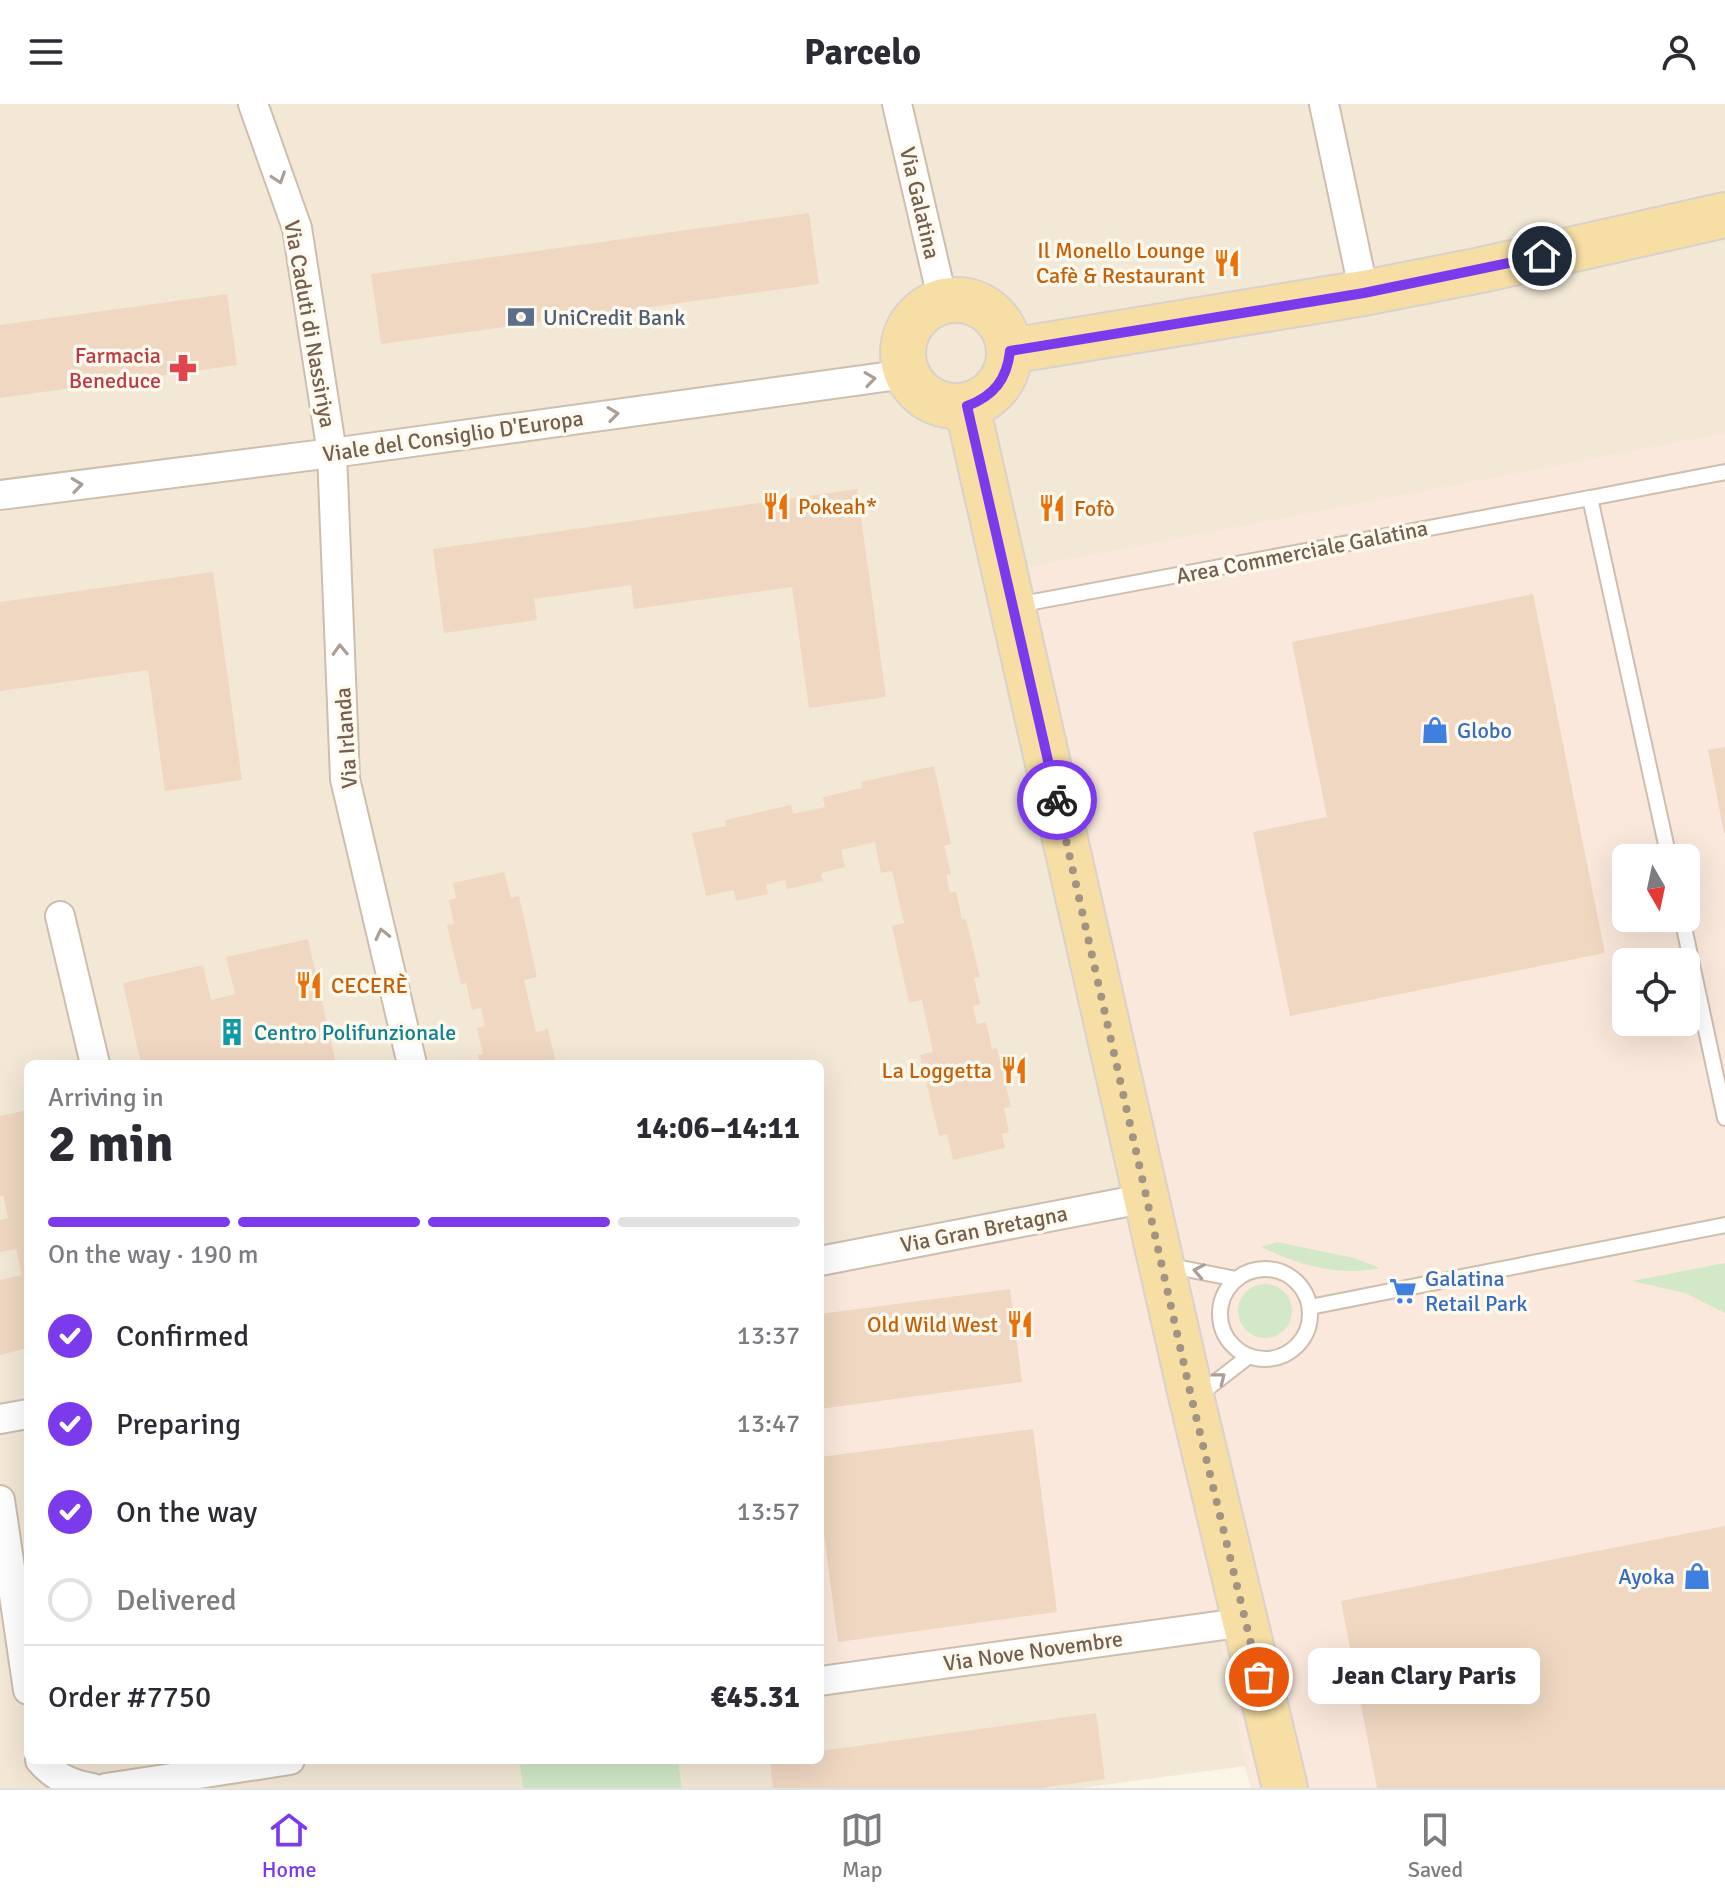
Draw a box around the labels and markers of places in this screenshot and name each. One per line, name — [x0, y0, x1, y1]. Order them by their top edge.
pin — [1508, 222, 1576, 290]
place label: Il Monello Lounge Cafè & Restaurant — [1036, 237, 1205, 289]
restaurant icon: Il Monello Lounge Cafè & Restaurant — [1212, 248, 1242, 278]
bank icon: UniCredit Bank — [506, 302, 536, 332]
place label: UniCredit Bank — [543, 304, 685, 331]
place label: Farmacia Beneduce — [69, 342, 161, 394]
pharmacy icon: Farmacia Beneduce — [168, 353, 198, 383]
restaurant icon: Pokeah* — [761, 491, 791, 521]
place label: Pokeah* — [798, 493, 877, 520]
restaurant icon: Fofò — [1037, 493, 1067, 523]
place label: Fofò — [1074, 495, 1115, 522]
shop icon: Globo — [1420, 715, 1450, 745]
place label: Globo — [1457, 717, 1512, 744]
restaurant icon: CECERÈ — [294, 970, 324, 1000]
place label: CECERÈ — [331, 972, 408, 999]
building icon: Centro Polifunzionale — [217, 1017, 247, 1047]
place label: Centro Polifunzionale — [254, 1019, 456, 1046]
restaurant icon: La Loggetta — [999, 1055, 1029, 1085]
place label: La Loggetta — [882, 1057, 992, 1084]
place label: Galatina Retail Park — [1425, 1265, 1527, 1317]
supermarket icon: Galatina Retail Park — [1388, 1276, 1418, 1306]
restaurant icon: Old Wild West — [1005, 1309, 1035, 1339]
place label: Old Wild West — [867, 1311, 998, 1338]
shop icon: Ayoka — [1682, 1561, 1712, 1591]
place label: Ayoka — [1618, 1563, 1675, 1590]
pin — [1225, 1643, 1293, 1711]
callout: Jean Clary Paris — [1307, 1649, 1539, 1705]

